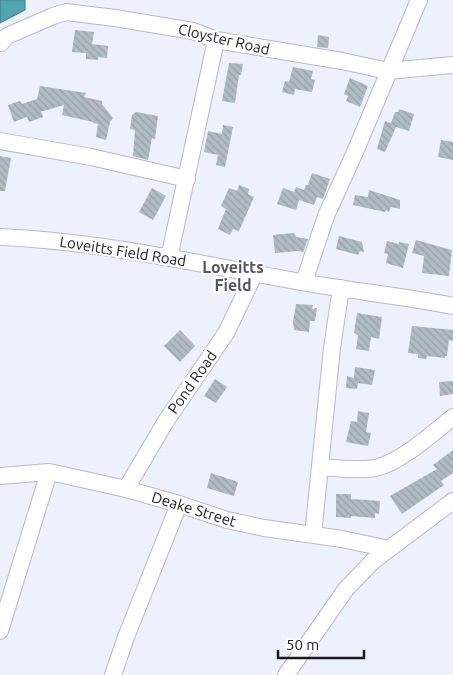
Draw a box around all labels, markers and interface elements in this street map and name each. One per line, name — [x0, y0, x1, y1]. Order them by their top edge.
street label: Cloyster Road — [177, 20, 271, 58]
street label: Loveitts Field Road — [59, 233, 187, 269]
district label: Loveitts Field — [202, 258, 264, 294]
street label: Pond Road — [164, 347, 220, 417]
street label: Deake Street — [150, 488, 238, 530]
scale bar — [278, 628, 364, 660]
text: 50 m — [286, 636, 319, 653]

